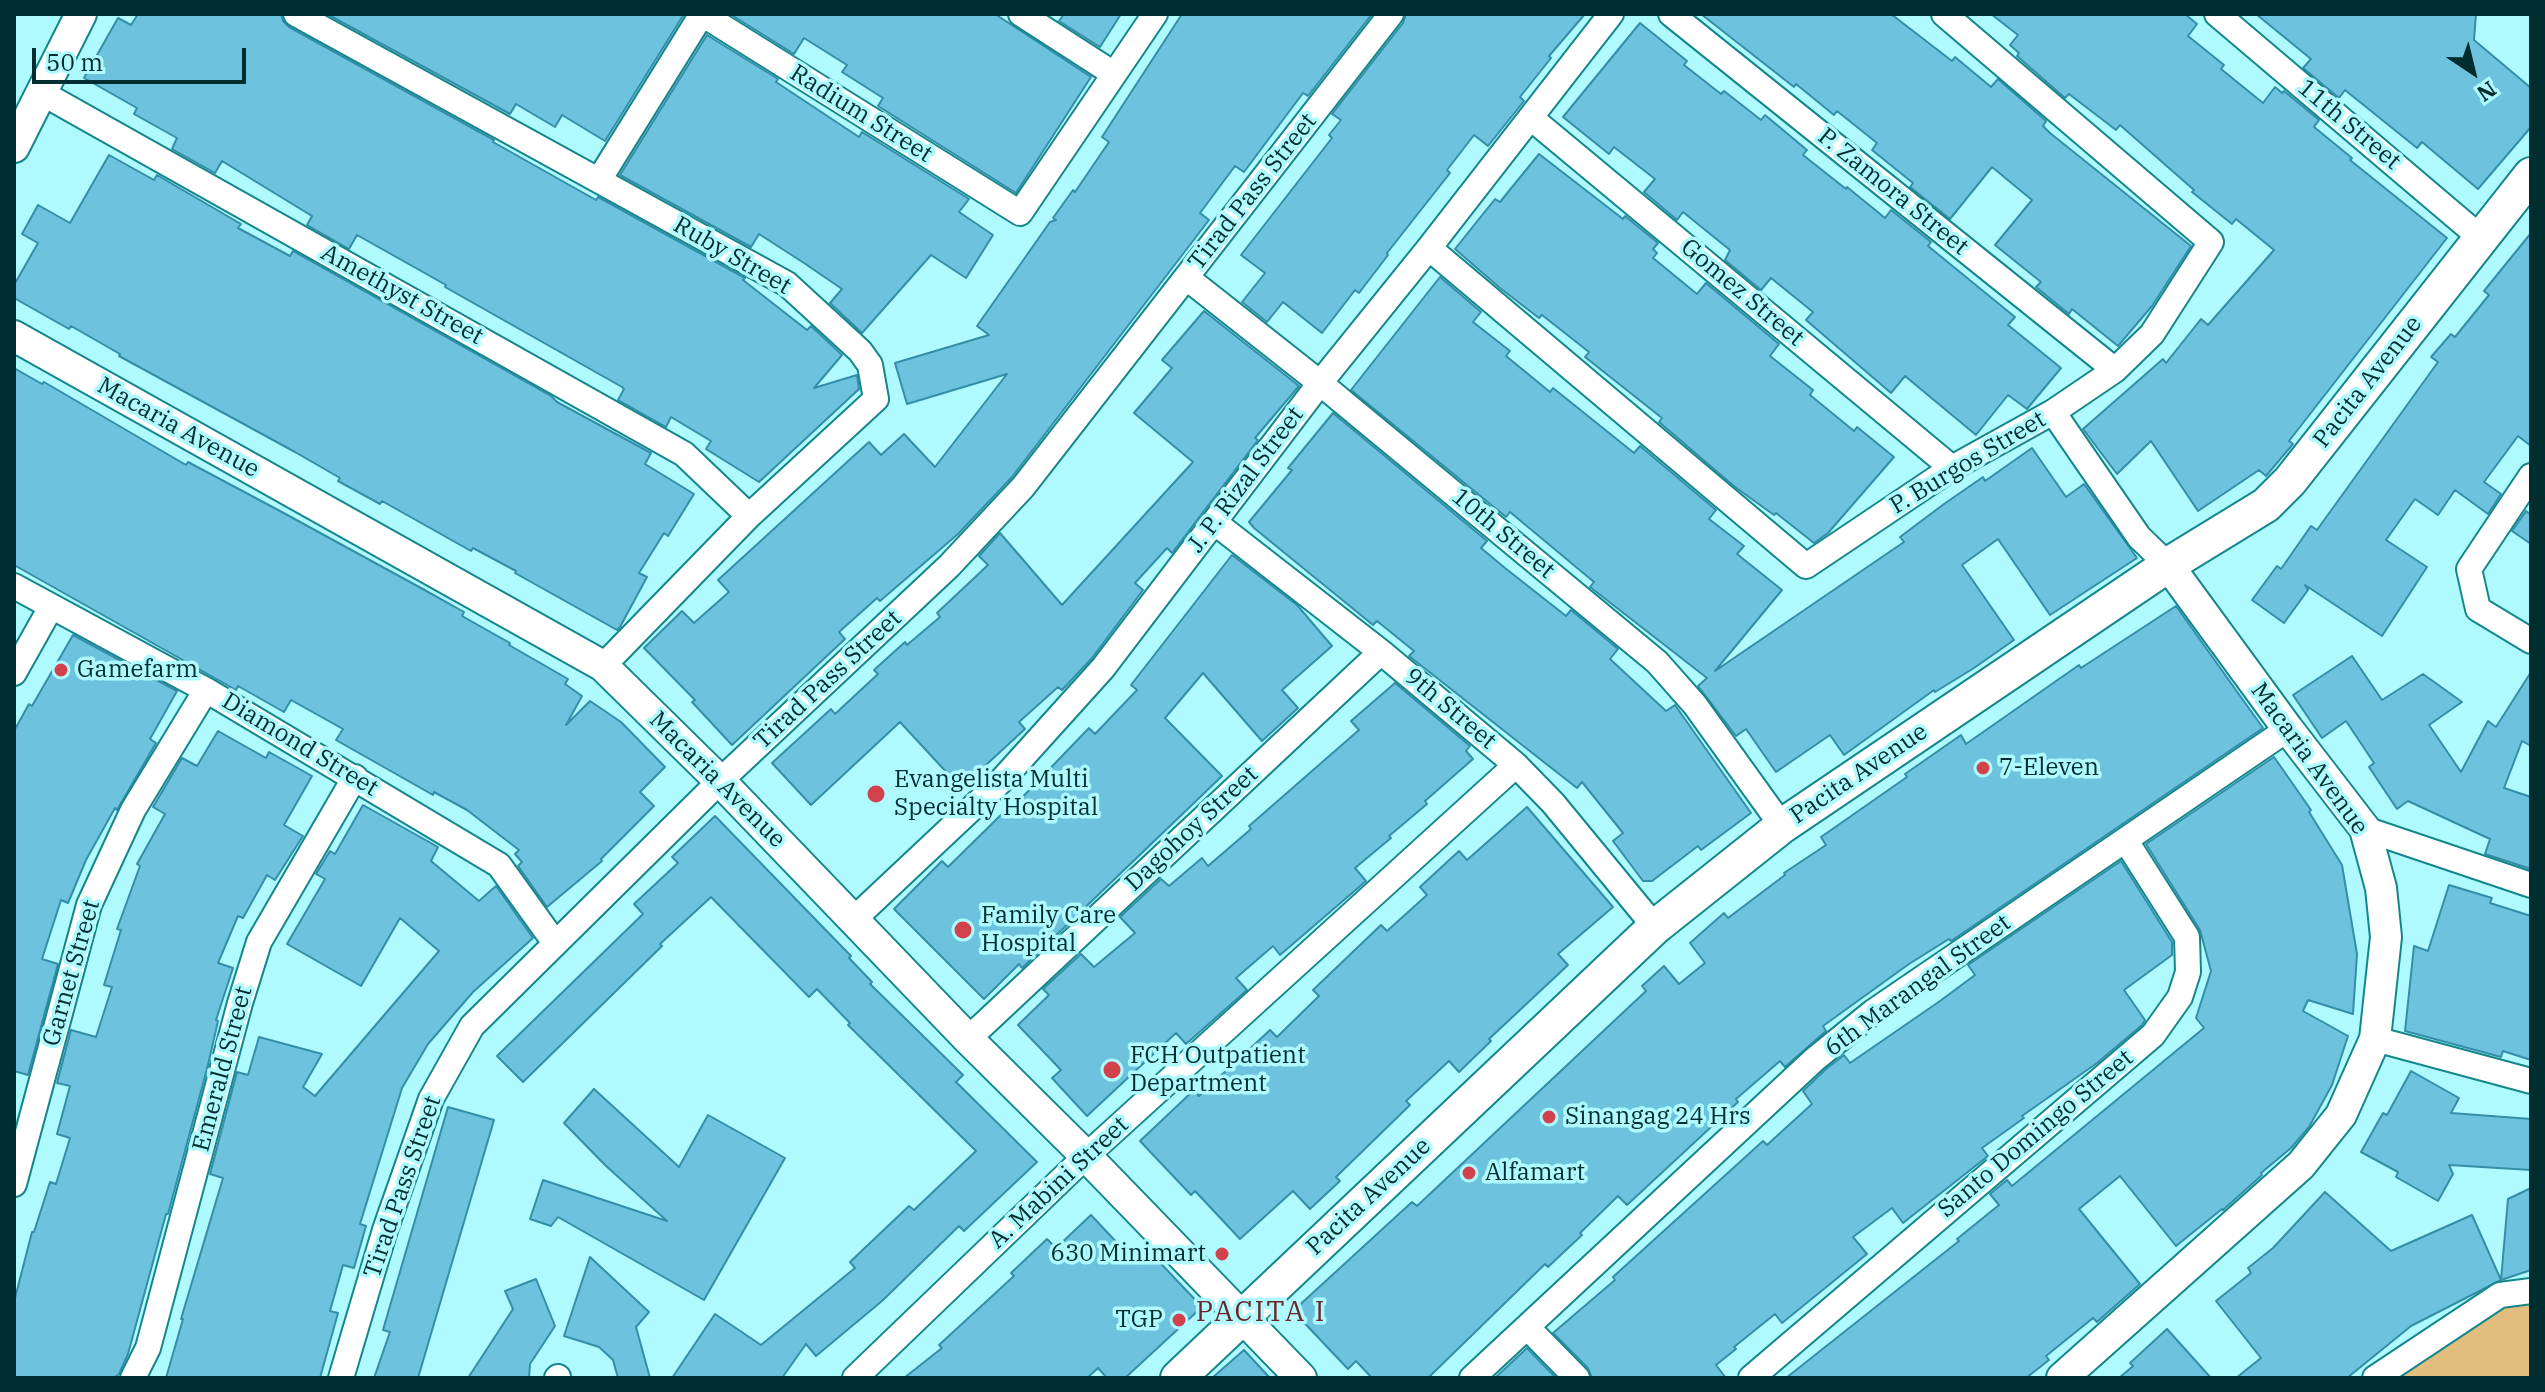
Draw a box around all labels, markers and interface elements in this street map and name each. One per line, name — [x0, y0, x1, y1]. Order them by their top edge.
scale bar — [36, 32, 250, 82]
north arrow — [2433, 32, 2513, 112]
text: 50 m — [46, 46, 103, 78]
street label: Radium Street — [785, 59, 937, 169]
street label: 11th Street — [2292, 74, 2406, 176]
text: N — [2472, 75, 2502, 109]
street label: Tirad Pass Street — [1183, 108, 1323, 276]
street label: P. Zamora Street — [1812, 122, 1974, 262]
street label: Ruby Street — [668, 211, 796, 301]
street label: Gomez Street — [1675, 233, 1809, 353]
street label: Amethyst Street — [316, 239, 488, 351]
street label: Pacita Avenue — [2308, 310, 2428, 454]
street label: Macaria Avenue — [92, 372, 264, 484]
street label: J. P. Rizal Street — [1182, 402, 1310, 558]
street label: P. Burgos Street — [1885, 405, 2051, 521]
street label: 10th Street — [1446, 483, 1560, 585]
street label: Tirad Pass Street — [748, 604, 908, 756]
place label: Gamefarm — [77, 656, 198, 684]
marker: Gamefarm — [52, 661, 70, 679]
street label: 9th Street — [1398, 662, 1502, 756]
street label: Macaria Avenue — [2244, 677, 2374, 841]
street label: Diamond Street — [217, 687, 383, 803]
street label: Macaria Avenue — [643, 706, 791, 854]
street label: Pacita Avenue — [1785, 718, 1933, 830]
place label: 7-Eleven — [1999, 754, 2099, 782]
marker: 7-Eleven — [1974, 759, 1992, 777]
street label: Dagohoy Street — [1120, 760, 1264, 898]
place label: Evangelista Multi Specialty Hospital — [894, 766, 1098, 822]
marker: Evangelista Multi Specialty Hospital — [865, 783, 887, 805]
street label: Garnet Street — [37, 896, 107, 1050]
place label: Family Care Hospital — [981, 902, 1116, 958]
street label: 6th Marangal Street — [1819, 909, 2017, 1063]
marker: Family Care Hospital — [952, 919, 974, 941]
street label: Emerald Street — [187, 983, 259, 1155]
place label: FCH Outpatient Department — [1130, 1042, 1306, 1098]
street label: Santo Domingo Street — [1933, 1044, 2139, 1224]
marker: FCH Outpatient Department — [1101, 1059, 1123, 1081]
street label: Tirad Pass Street — [358, 1092, 448, 1282]
place label: Sinangag 24 Hrs — [1565, 1103, 1751, 1131]
marker: Sinangag 24 Hrs — [1540, 1108, 1558, 1126]
street label: A. Mabini Street — [983, 1111, 1135, 1255]
street label: Pacita Avenue — [1301, 1132, 1437, 1262]
place label: Alfamart — [1485, 1159, 1585, 1187]
marker: Alfamart — [1460, 1164, 1478, 1182]
place label: 630 Minimart — [1051, 1240, 1206, 1268]
marker: 630 Minimart — [1213, 1245, 1231, 1263]
district label: PACITA I — [1196, 1296, 1326, 1330]
place label: TGP — [1115, 1306, 1163, 1334]
marker: TGP — [1170, 1311, 1188, 1329]

